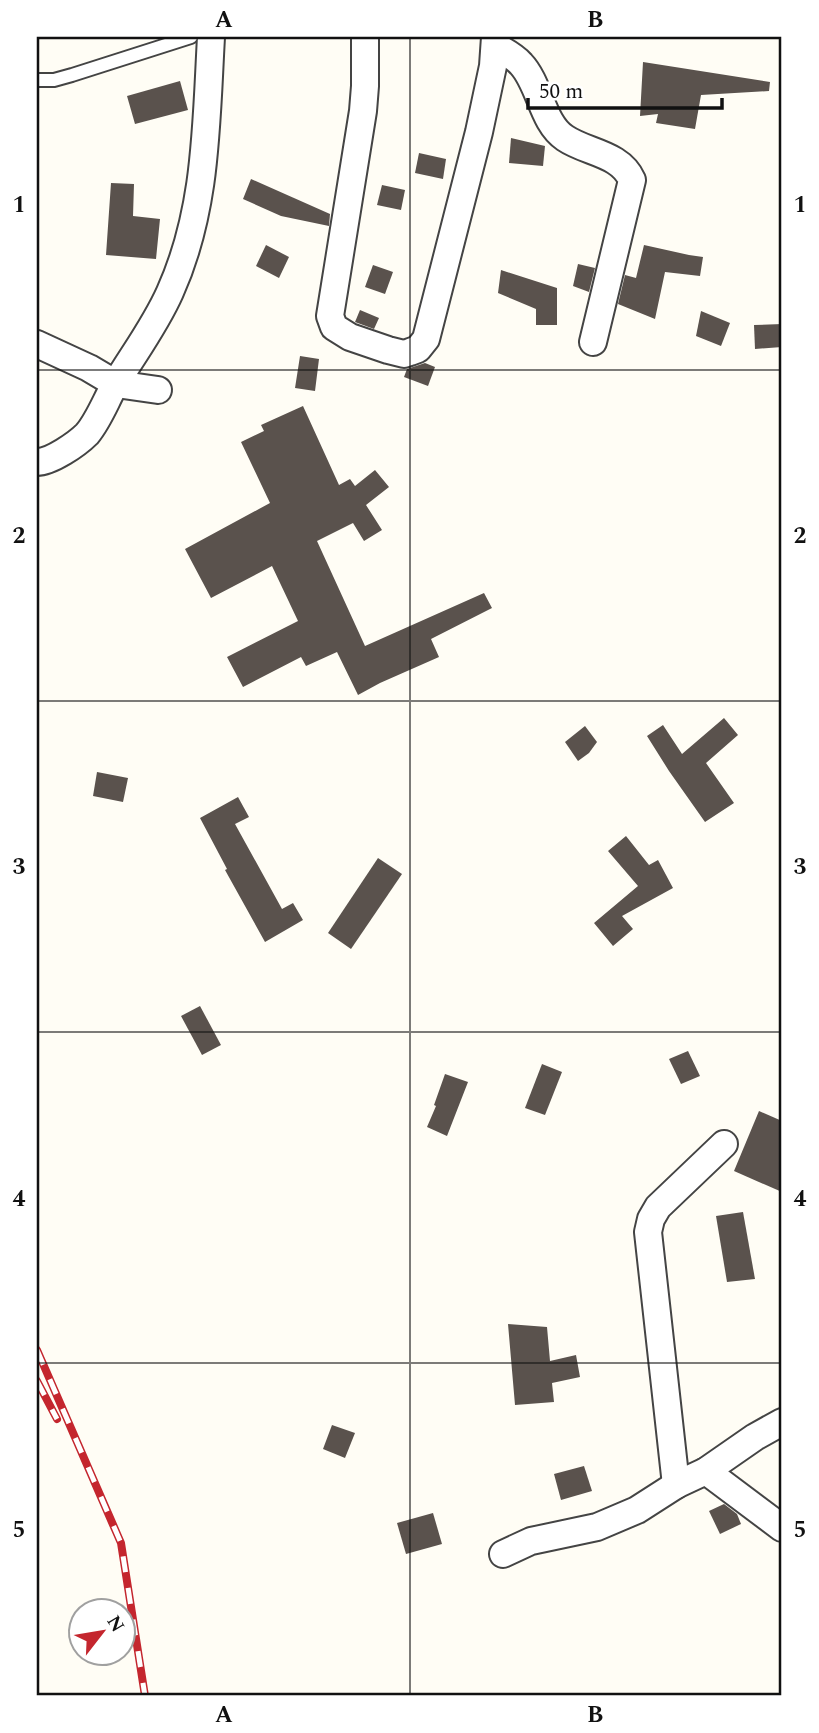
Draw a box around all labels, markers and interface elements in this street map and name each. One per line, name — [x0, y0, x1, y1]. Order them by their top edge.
text: A — [215, 3, 233, 38]
text: B — [587, 3, 603, 38]
scale bar — [528, 66, 723, 110]
text: 50 m — [539, 76, 583, 108]
text: 1 — [13, 188, 25, 223]
text: 1 — [794, 188, 806, 223]
text: 2 — [13, 519, 26, 554]
text: 2 — [794, 519, 807, 554]
text: 3 — [13, 850, 26, 885]
text: 3 — [794, 850, 807, 885]
text: 4 — [13, 1182, 26, 1217]
text: 4 — [794, 1182, 807, 1217]
text: 5 — [13, 1513, 25, 1548]
text: 5 — [794, 1513, 806, 1548]
north arrow — [66, 1596, 136, 1666]
text: N — [99, 1610, 132, 1638]
text: A — [215, 1698, 233, 1733]
text: B — [587, 1698, 603, 1733]

